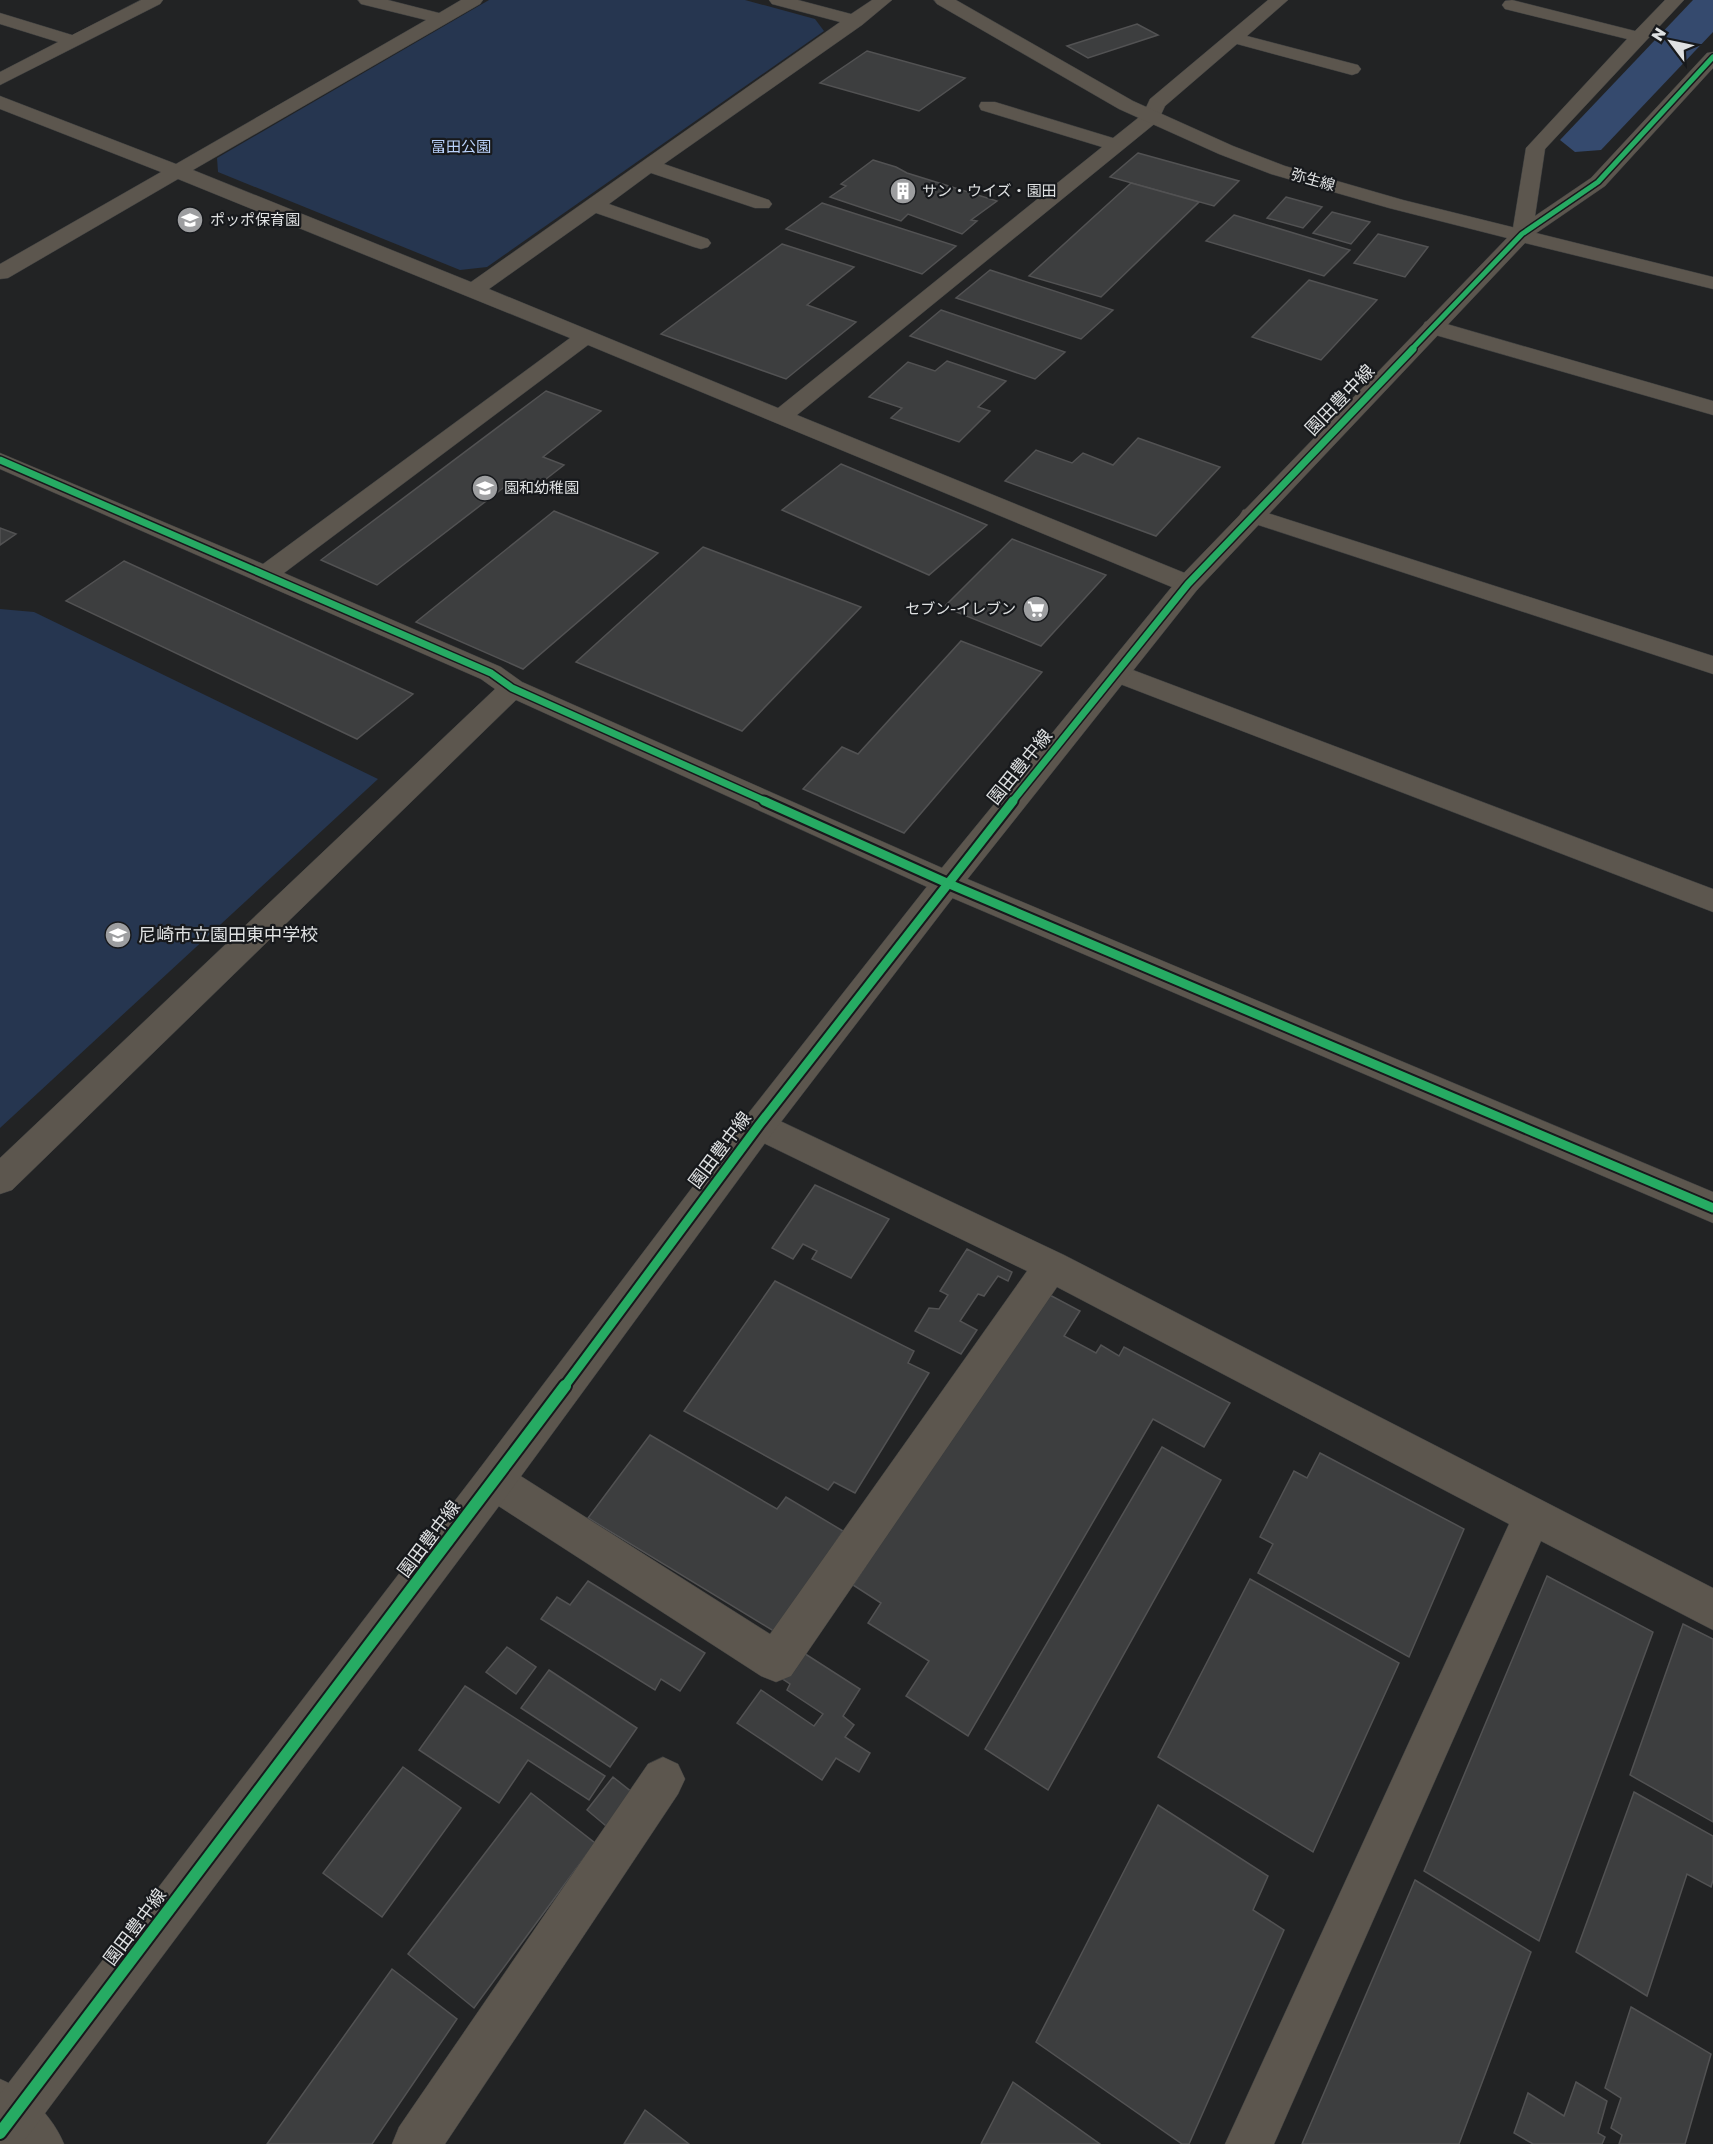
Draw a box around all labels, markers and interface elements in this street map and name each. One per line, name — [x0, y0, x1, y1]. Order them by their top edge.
north arrow — [1641, 12, 1701, 72]
text: N — [1647, 24, 1670, 45]
park label: 冨田公園 — [431, 137, 491, 155]
street label: 弥生線 — [1289, 164, 1337, 194]
building icon: サン・ウイズ・園田 — [888, 176, 918, 206]
place label: サン・ウイズ・園田 — [922, 181, 1057, 199]
school or university icon: ポッポ保育園 — [175, 205, 205, 235]
place label: ポッポ保育園 — [210, 210, 300, 228]
street label: 園田豊中線 — [1300, 359, 1378, 439]
school or university icon: 園和幼稚園 — [470, 473, 500, 503]
place label: 園和幼稚園 — [504, 478, 579, 496]
supermarket icon: セブン-イレブン — [1021, 594, 1051, 624]
place label: セブン-イレブン — [905, 599, 1016, 617]
street label: 園田豊中線 — [982, 724, 1056, 808]
school or university icon: 尼崎市立園田東中学校 — [103, 920, 133, 950]
place label: 尼崎市立園田東中学校 — [138, 923, 318, 945]
street label: 園田豊中線 — [683, 1107, 755, 1192]
street label: 園田豊中線 — [392, 1496, 464, 1581]
street label: 園田豊中線 — [98, 1884, 170, 1969]

